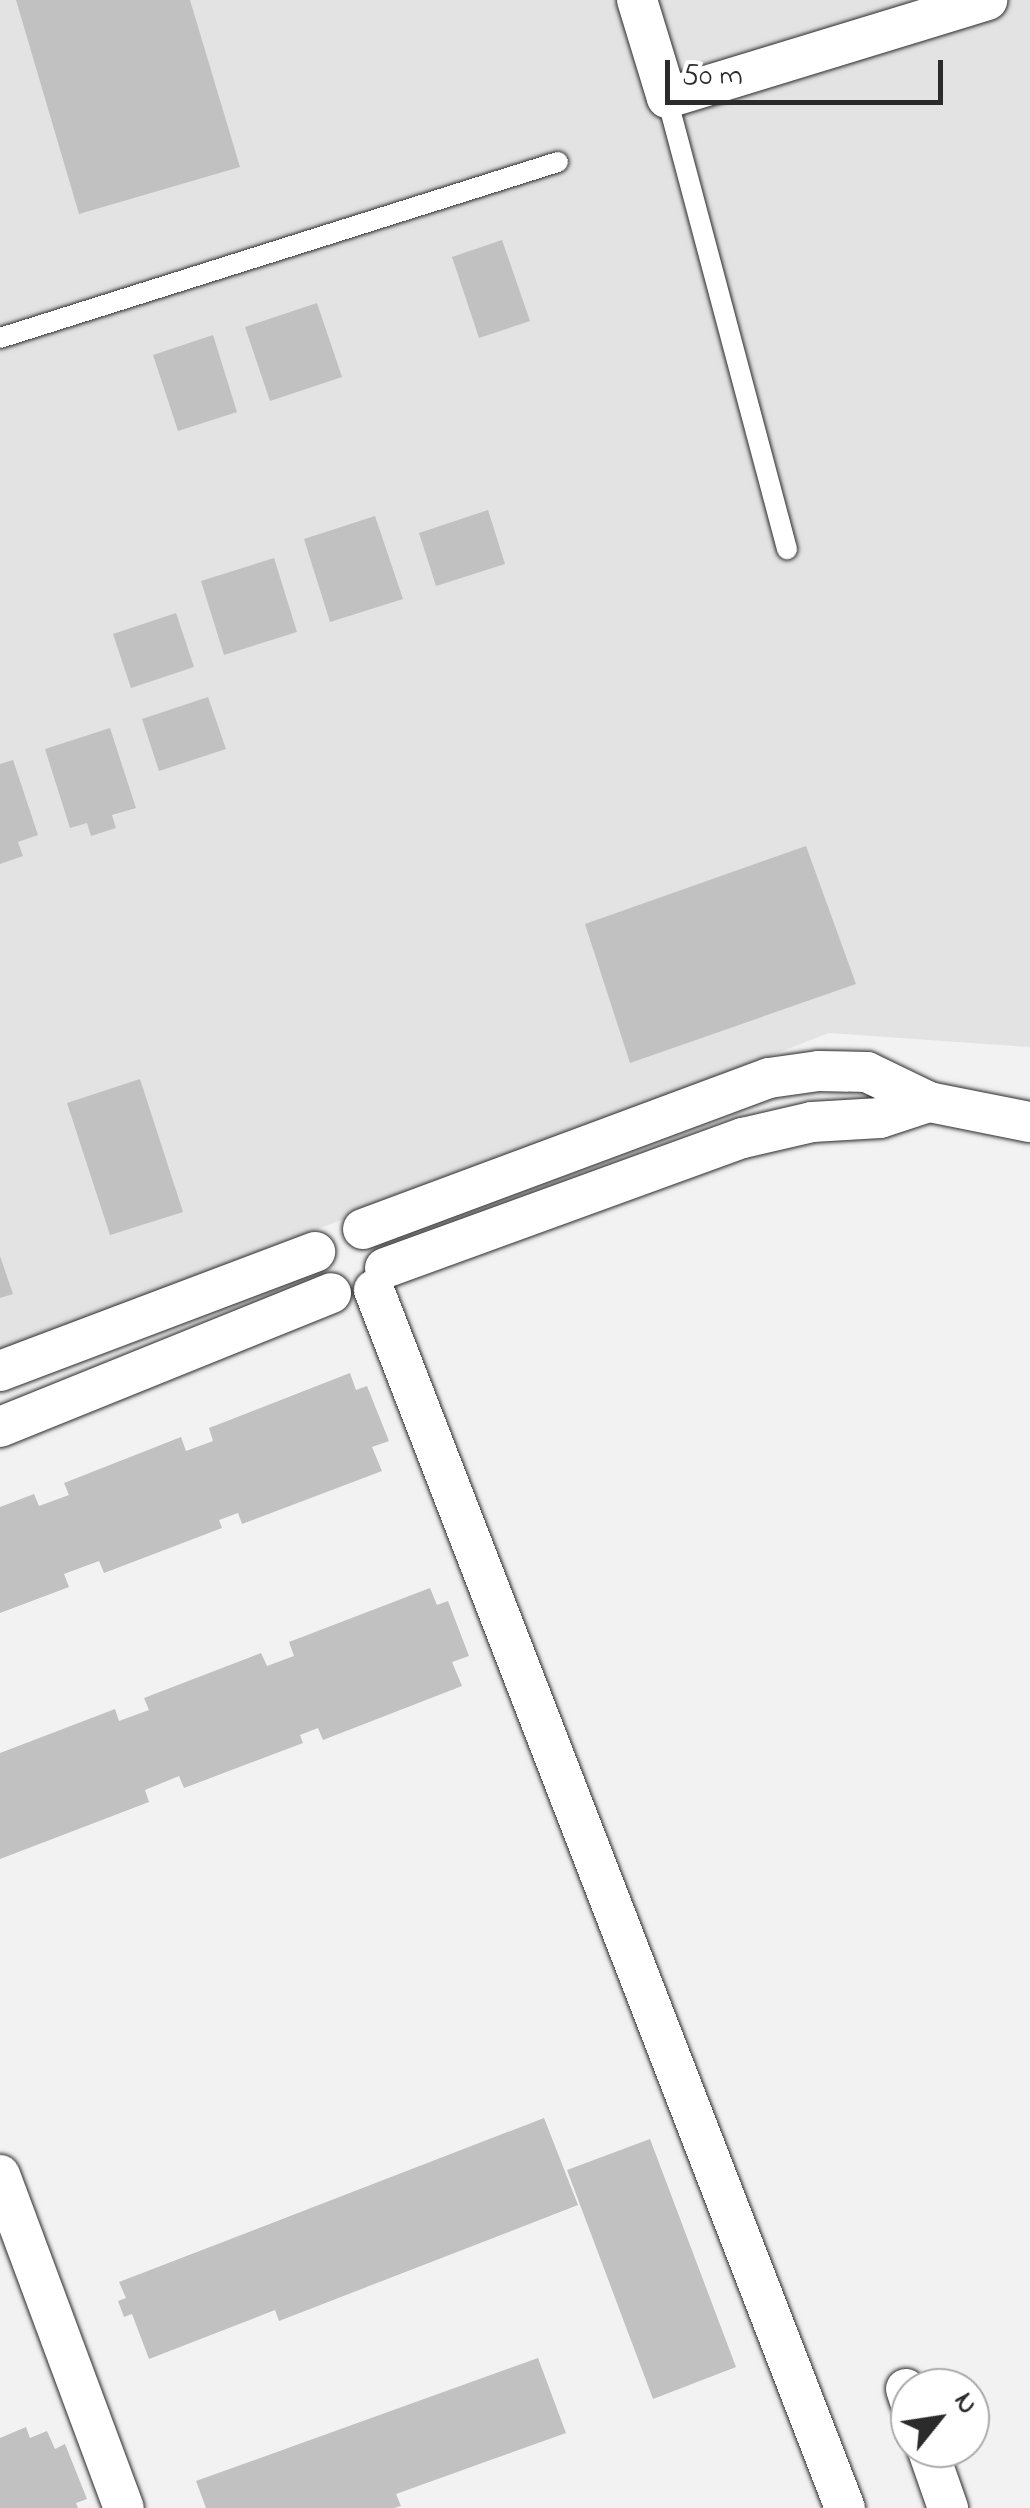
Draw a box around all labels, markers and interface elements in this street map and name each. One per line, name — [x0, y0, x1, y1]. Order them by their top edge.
scale bar — [670, 40, 948, 102]
text: 50 m — [682, 55, 743, 99]
north arrow — [890, 2368, 990, 2468]
text: N — [942, 2385, 987, 2422]

